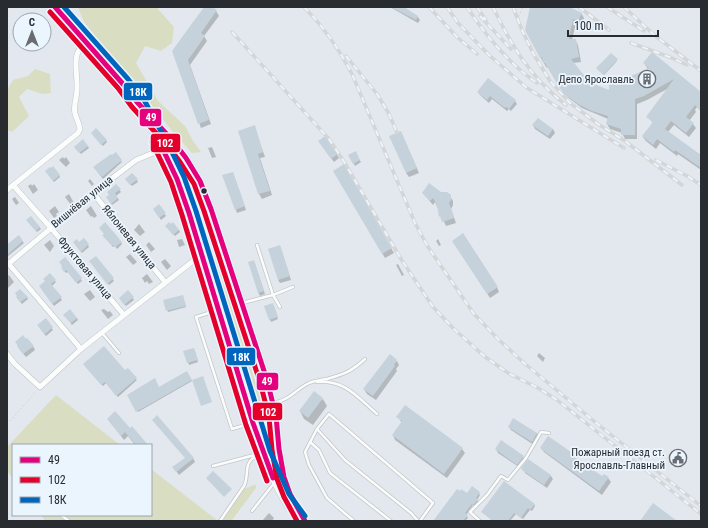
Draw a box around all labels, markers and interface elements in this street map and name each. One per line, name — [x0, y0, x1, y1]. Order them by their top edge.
north arrow — [12, 12, 52, 52]
scale bar — [568, 12, 658, 38]
text: С — [29, 16, 35, 29]
text: 100 m — [574, 19, 604, 33]
building icon: Депо Ярославль — [637, 69, 657, 89]
place label: Депо Ярославль — [558, 73, 634, 86]
line badge: 18К — [123, 82, 153, 101]
text: 18К — [129, 86, 147, 99]
line badge: 49 — [139, 108, 162, 127]
text: 49 — [145, 111, 157, 124]
line badge: 102 — [150, 133, 181, 153]
text: 102 — [157, 137, 174, 150]
street label: Вишнёвая улица — [49, 173, 115, 231]
unlabelled marker — [199, 186, 209, 196]
street label: Яблоневая улица — [99, 202, 159, 272]
street label: Фруктовая улица — [55, 234, 115, 302]
line badge: 18К — [226, 347, 256, 366]
text: 18К — [232, 351, 250, 364]
line badge: 49 — [256, 372, 279, 391]
text: 49 — [261, 375, 273, 388]
line badge: 102 — [252, 402, 283, 421]
text: 102 — [260, 406, 277, 419]
legend — [12, 444, 152, 516]
place label: Пожарный поезд ст. Ярославль-Главный — [571, 446, 665, 472]
public building icon: Пожарный поезд ст. Ярославль-Главный — [668, 448, 688, 468]
text: 49 — [48, 453, 60, 467]
text: 102 — [48, 473, 66, 487]
text: 18К — [48, 493, 67, 507]

